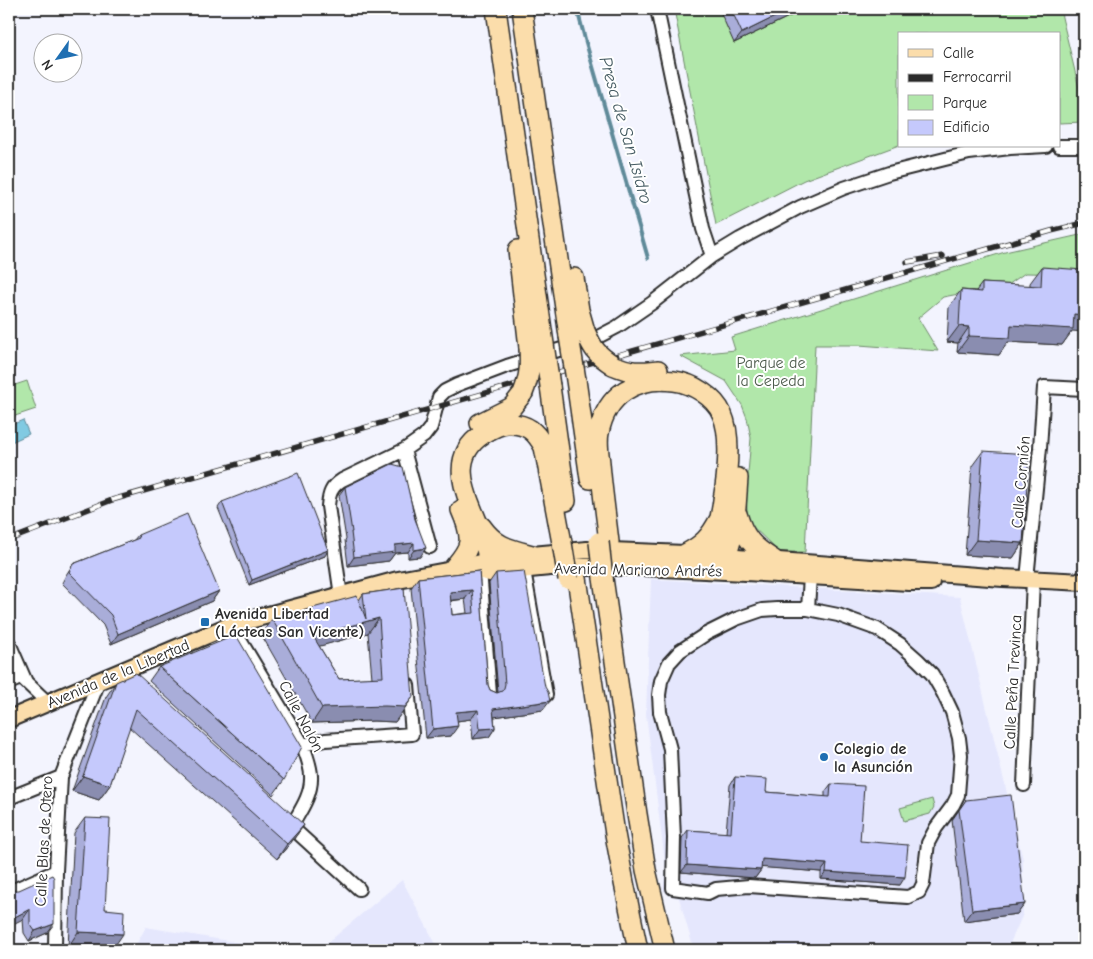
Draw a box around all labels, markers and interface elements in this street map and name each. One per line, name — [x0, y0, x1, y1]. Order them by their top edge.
north arrow — [32, 32, 82, 82]
legend — [898, 32, 1060, 148]
text: Calle — [943, 44, 975, 62]
water label: Presa de San Isidro — [594, 54, 657, 206]
text: N — [38, 56, 57, 73]
text: Ferrocarril — [943, 68, 1011, 86]
text: Parque — [943, 94, 988, 112]
text: Edificio — [943, 118, 990, 136]
park label: Parque de la Cepeda — [737, 354, 805, 390]
street label: Calle Cornión — [1008, 435, 1034, 529]
street label: Avenida Mariano Andrés — [554, 560, 722, 580]
place label: Avenida Libertad (Lácteas San Vicente) — [215, 605, 364, 641]
street label: Calle Peña Trevinca — [1000, 614, 1026, 750]
marker: Avenida Libertad (Lácteas San Vicente) — [199, 616, 211, 628]
street label: Avenida de la Libertad — [45, 636, 192, 712]
street label: Calle Nalón — [275, 678, 327, 755]
place label: Colegio de la Asunción — [834, 740, 913, 776]
marker: Colegio de la Asunción — [818, 751, 830, 763]
street label: Calle Blas de Otero — [32, 775, 56, 907]

